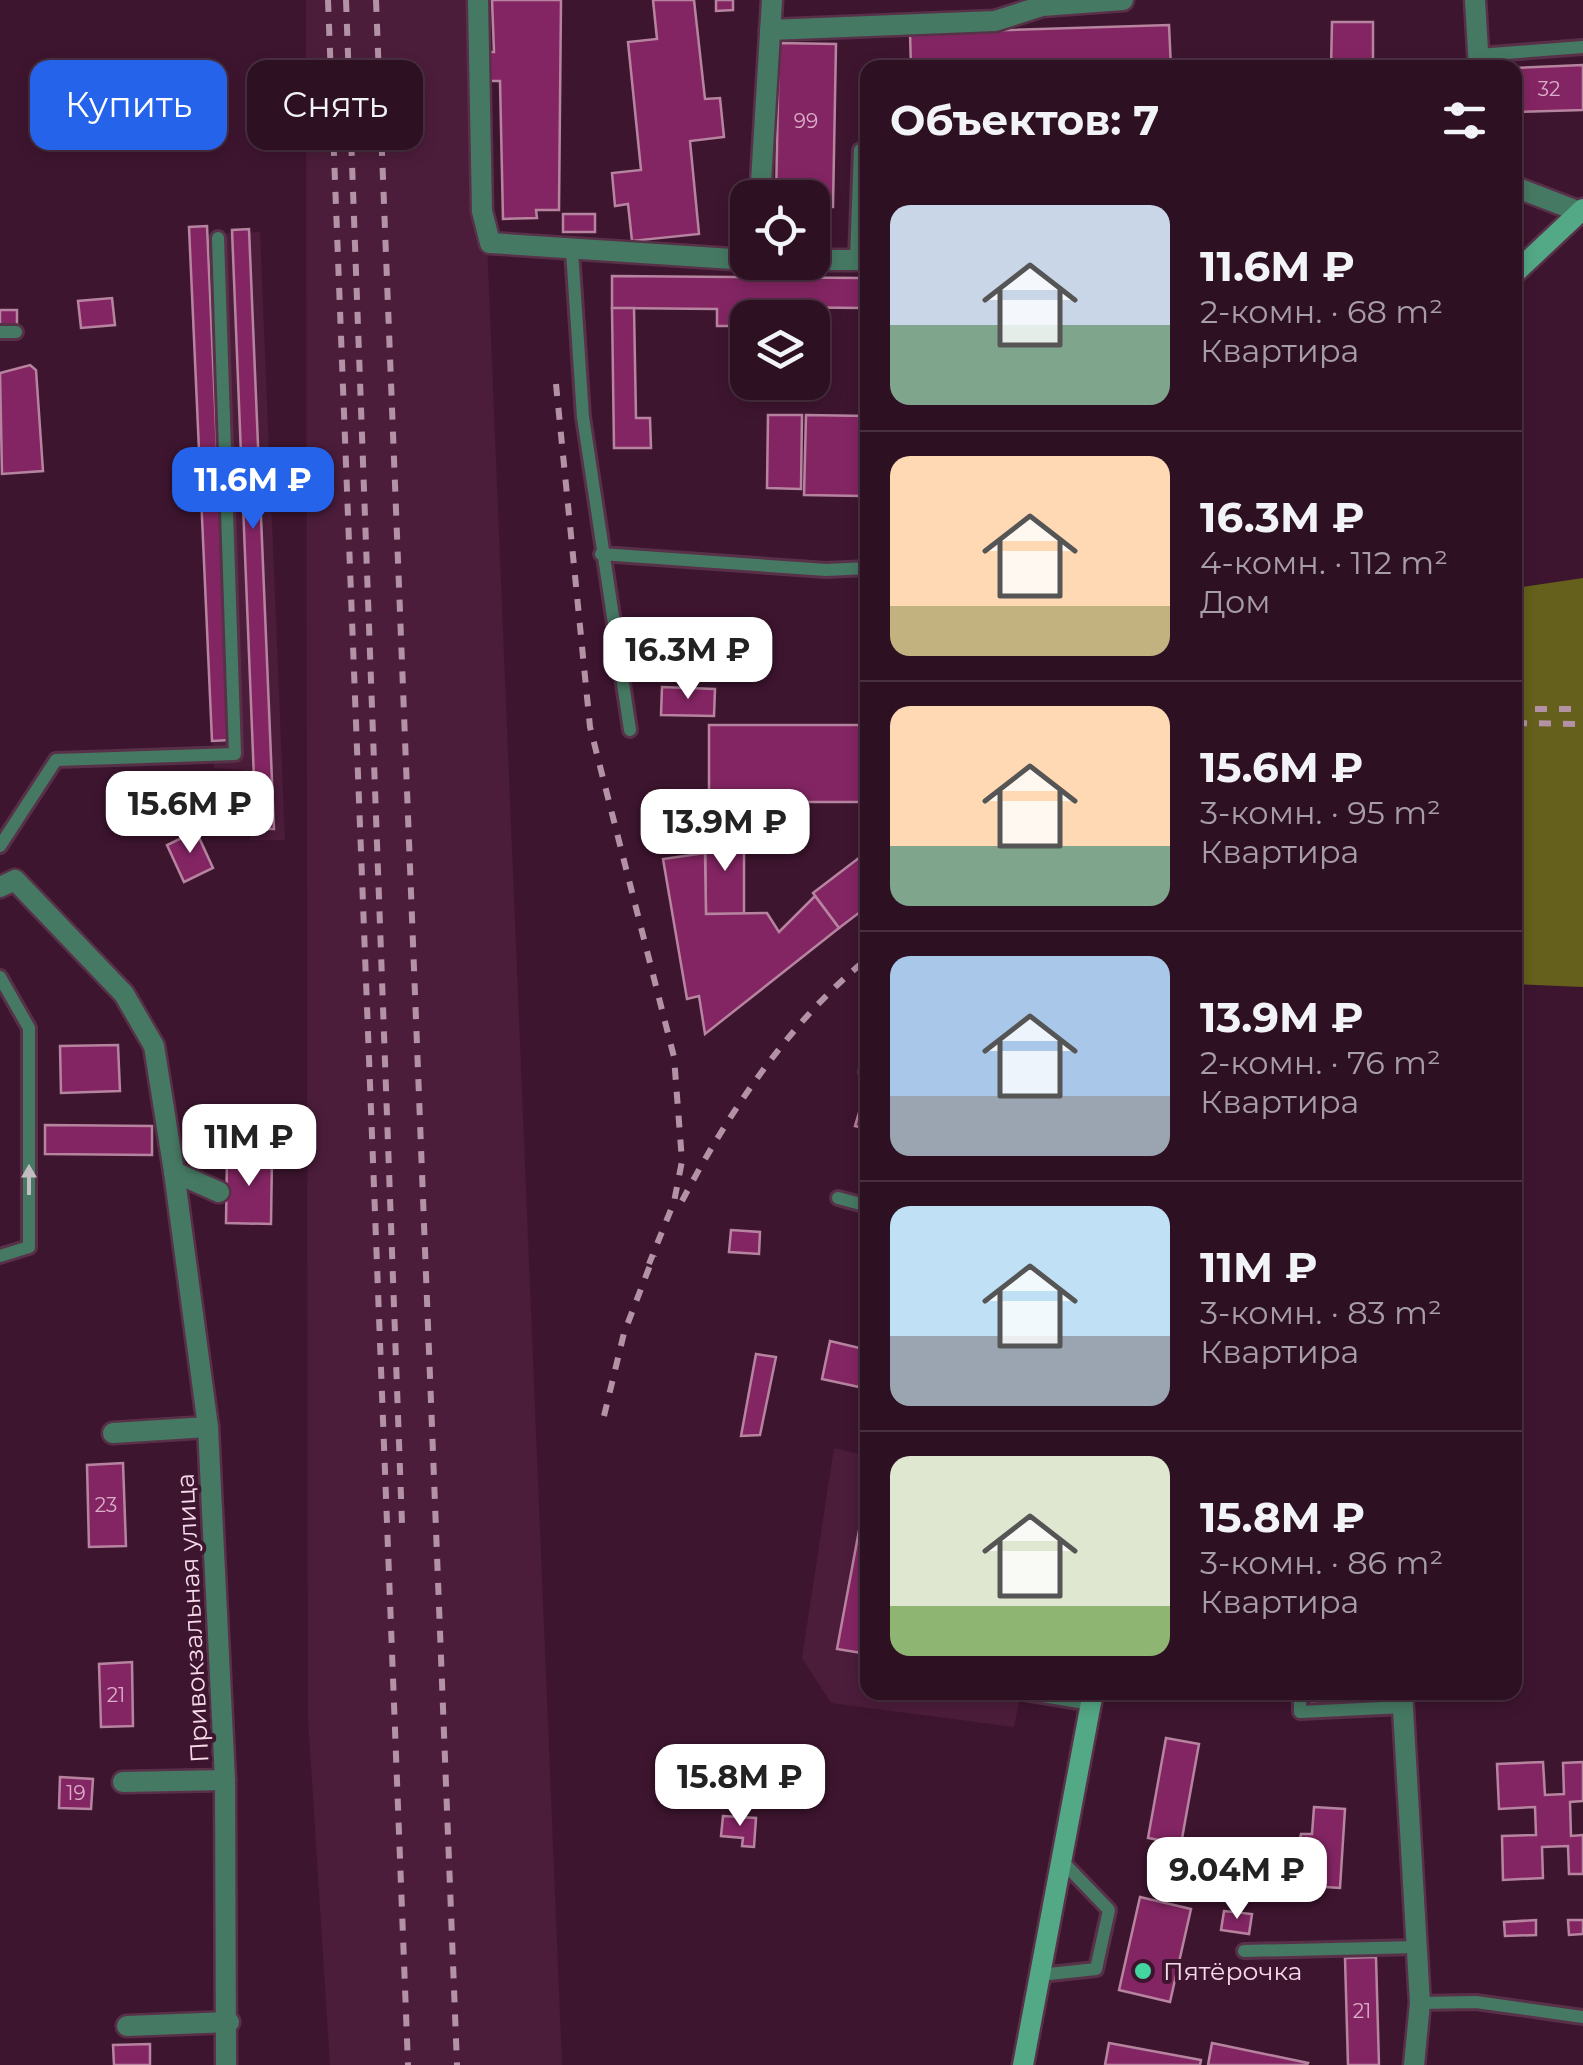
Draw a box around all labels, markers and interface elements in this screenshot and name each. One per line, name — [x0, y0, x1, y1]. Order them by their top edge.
chip: Купить — [30, 60, 227, 150]
chip: Снять — [247, 60, 423, 150]
house number: 32 — [1538, 77, 1560, 101]
icon: filters — [1437, 93, 1492, 148]
text: Объектов: 7 — [890, 94, 1159, 146]
house number: 99 — [794, 109, 818, 133]
map controls — [730, 180, 830, 400]
button: locate — [730, 180, 830, 280]
text: 11.6M ₽ — [1200, 240, 1355, 292]
icon: home — [970, 245, 1090, 365]
text: 2-комн. · 68 m² — [1200, 292, 1443, 331]
button: layers — [730, 300, 830, 400]
text: Квартира — [1200, 331, 1359, 370]
pin: 11.6M ₽ — [161, 447, 345, 532]
text: 11.6M ₽ — [194, 460, 312, 499]
text: 16.3M ₽ — [1200, 491, 1365, 543]
icon: home — [970, 496, 1090, 616]
text: 4-комн. · 112 m² — [1200, 543, 1448, 582]
text: Дом — [1200, 582, 1271, 621]
pin: 16.3M ₽ — [596, 617, 780, 702]
text: 16.3M ₽ — [625, 630, 751, 669]
text: 15.6M ₽ — [1200, 741, 1363, 793]
icon: home — [970, 746, 1090, 866]
pin: 15.6M ₽ — [98, 771, 282, 856]
text: 15.6M ₽ — [128, 784, 252, 823]
pin: 13.9M ₽ — [633, 789, 817, 874]
text: 3-комн. · 95 m² — [1200, 793, 1441, 832]
text: 13.9M ₽ — [663, 802, 787, 841]
text: Квартира — [1200, 832, 1359, 871]
text: 13.9M ₽ — [1200, 991, 1364, 1043]
icon: home — [970, 996, 1090, 1116]
text: 2-комн. · 76 m² — [1200, 1043, 1441, 1082]
text: Квартира — [1200, 1082, 1359, 1121]
pin: 11M ₽ — [179, 1104, 319, 1189]
text: 11M ₽ — [204, 1117, 294, 1156]
one-way arrow — [21, 1164, 37, 1196]
text: 11M ₽ — [1200, 1241, 1318, 1293]
icon: home — [970, 1246, 1090, 1366]
text: 3-комн. · 83 m² — [1200, 1293, 1442, 1332]
text: Квартира — [1200, 1332, 1359, 1371]
street label: Привокзальная улица — [169, 1473, 215, 1763]
text: 15.8M ₽ — [1200, 1491, 1365, 1543]
house number: 23 — [95, 1493, 117, 1517]
icon: home — [970, 1496, 1090, 1616]
text: 3-комн. · 86 m² — [1200, 1543, 1443, 1582]
text: Квартира — [1200, 1582, 1359, 1621]
house number: 21 — [107, 1683, 125, 1707]
pin: 15.8M ₽ — [648, 1744, 832, 1829]
text: 15.8M ₽ — [677, 1757, 803, 1796]
house number: 19 — [66, 1781, 86, 1805]
pin: 9.04M ₽ — [1145, 1837, 1329, 1922]
text: 9.04M ₽ — [1169, 1850, 1305, 1889]
place label: Пятёрочка — [1163, 1956, 1302, 1986]
marker: Пятёрочка — [1132, 1960, 1154, 1982]
house number: 21 — [1353, 1999, 1371, 2023]

